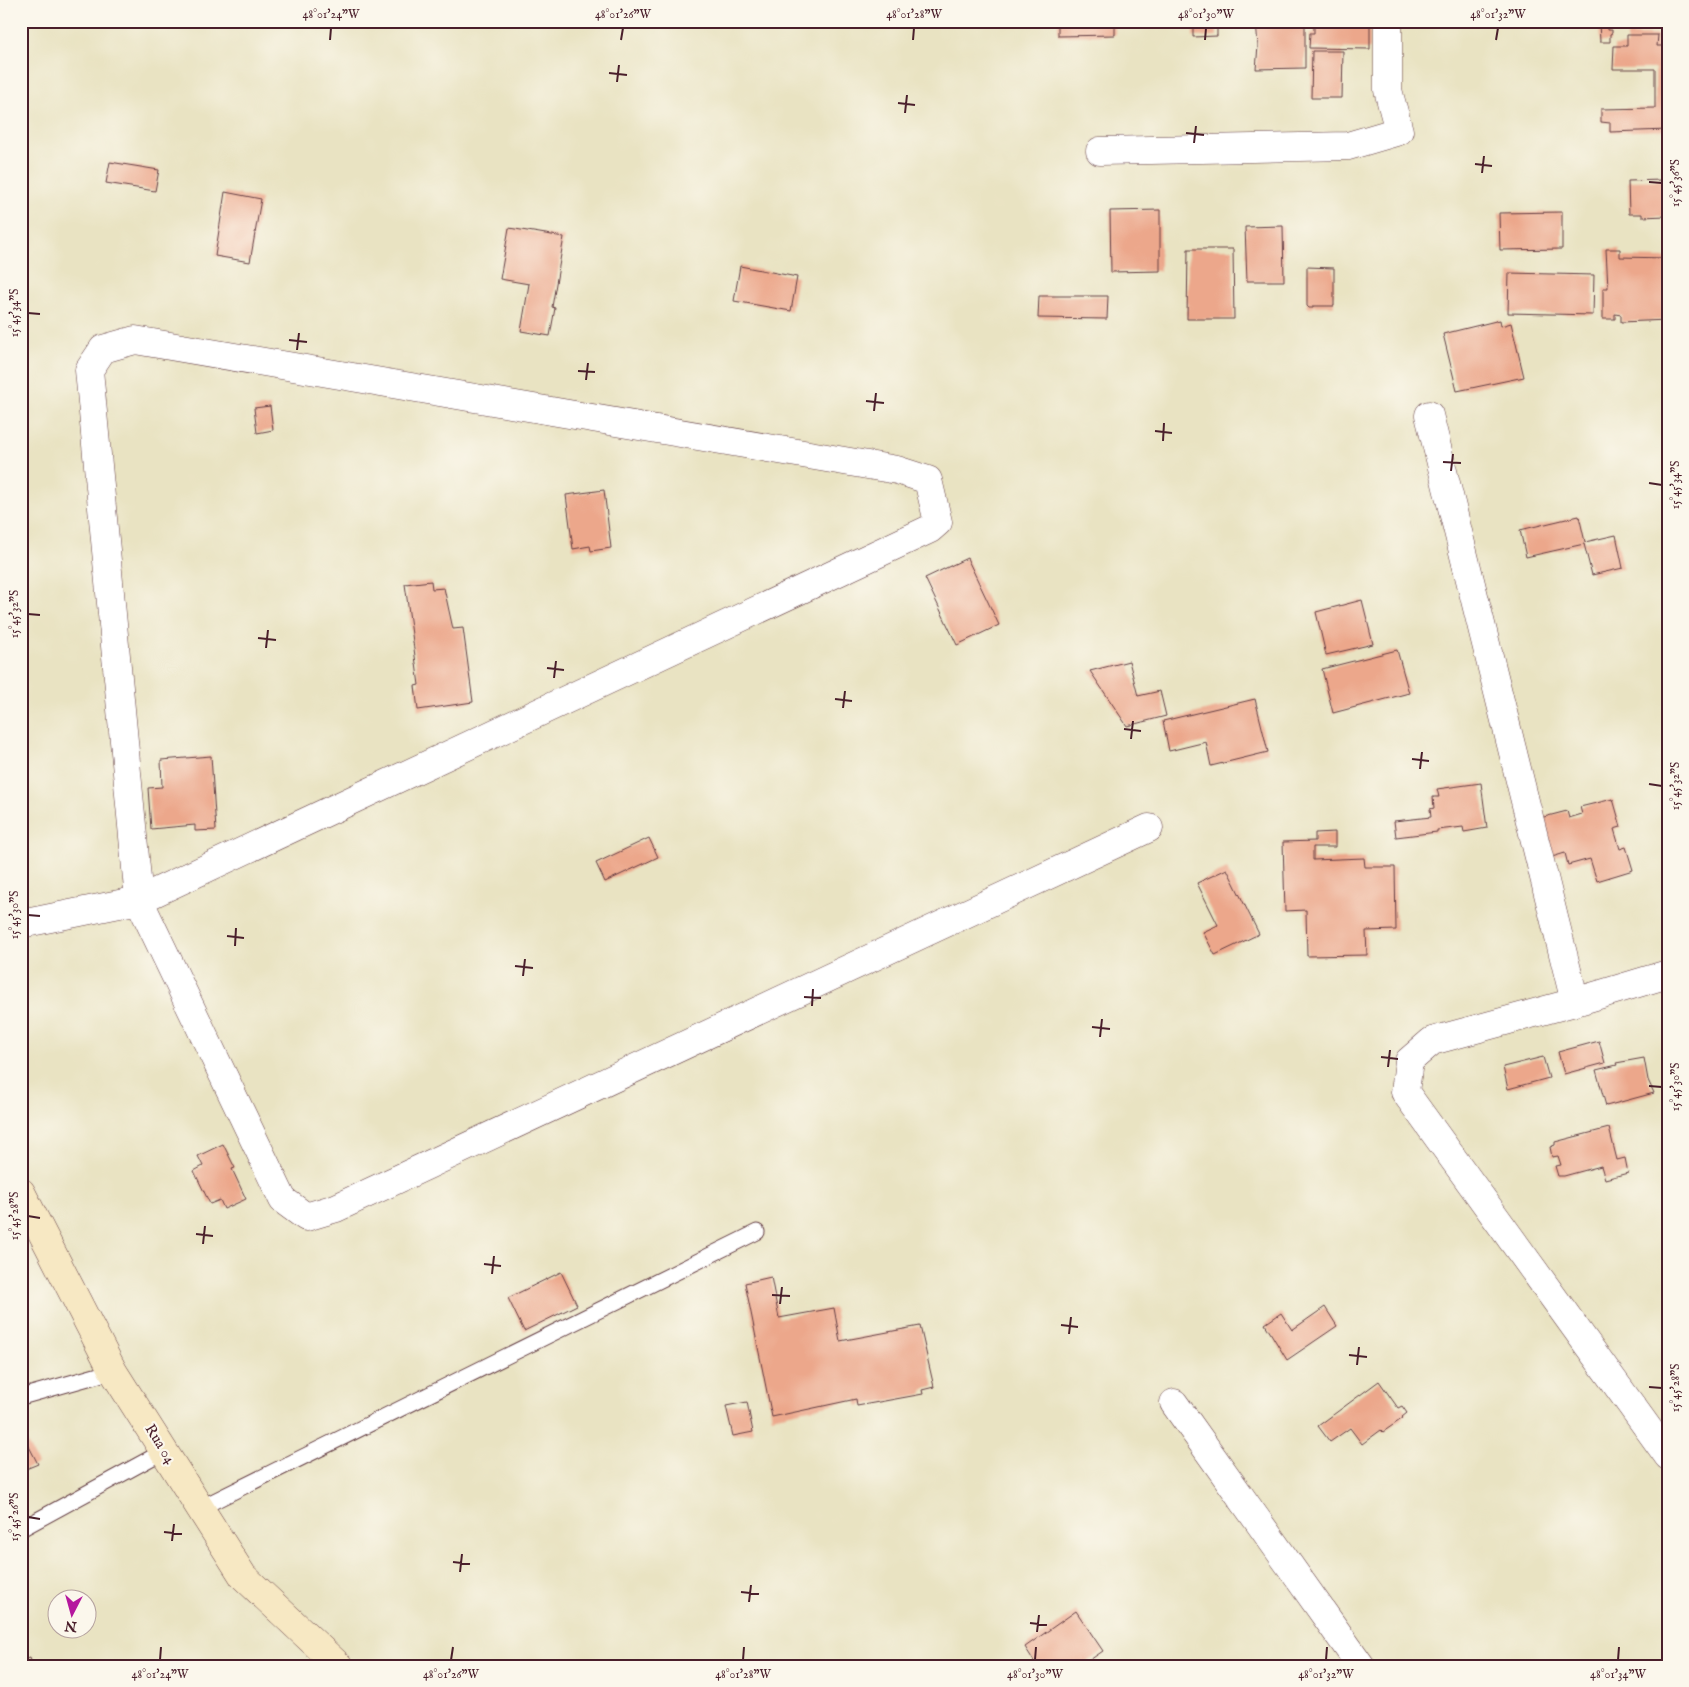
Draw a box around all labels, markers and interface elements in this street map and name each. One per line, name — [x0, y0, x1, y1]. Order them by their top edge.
text: 48°01'24"W — [303, 7, 360, 22]
text: 48°01'26"W — [595, 7, 652, 22]
text: 48°01'28"W — [886, 7, 942, 22]
text: 48°01'30"W — [1178, 7, 1234, 22]
text: 48°01'32"W — [1470, 7, 1526, 22]
text: 15°45'36"S — [1668, 159, 1683, 207]
text: 15°45'34"S — [7, 289, 22, 337]
text: 15°45'34"S — [1668, 461, 1683, 509]
text: 15°45'32"S — [7, 590, 22, 638]
text: 15°45'32"S — [1668, 762, 1683, 810]
text: 15°45'30"S — [7, 891, 22, 939]
text: 15°45'30"S — [1668, 1063, 1683, 1111]
text: 15°45'28"S — [7, 1192, 22, 1240]
text: 15°45'28"S — [1668, 1364, 1683, 1412]
street label: Rua 04 — [140, 1420, 180, 1468]
text: 15°45'26"S — [7, 1493, 22, 1541]
north arrow — [48, 1590, 98, 1640]
text: N — [64, 1616, 79, 1636]
text: 48°01'24"W — [132, 1667, 189, 1682]
text: 48°01'26"W — [423, 1667, 480, 1682]
text: 48°01'28"W — [715, 1667, 771, 1682]
text: 48°01'30"W — [1007, 1667, 1063, 1682]
text: 48°01'32"W — [1298, 1667, 1354, 1682]
text: 48°01'34"W — [1590, 1667, 1646, 1682]

